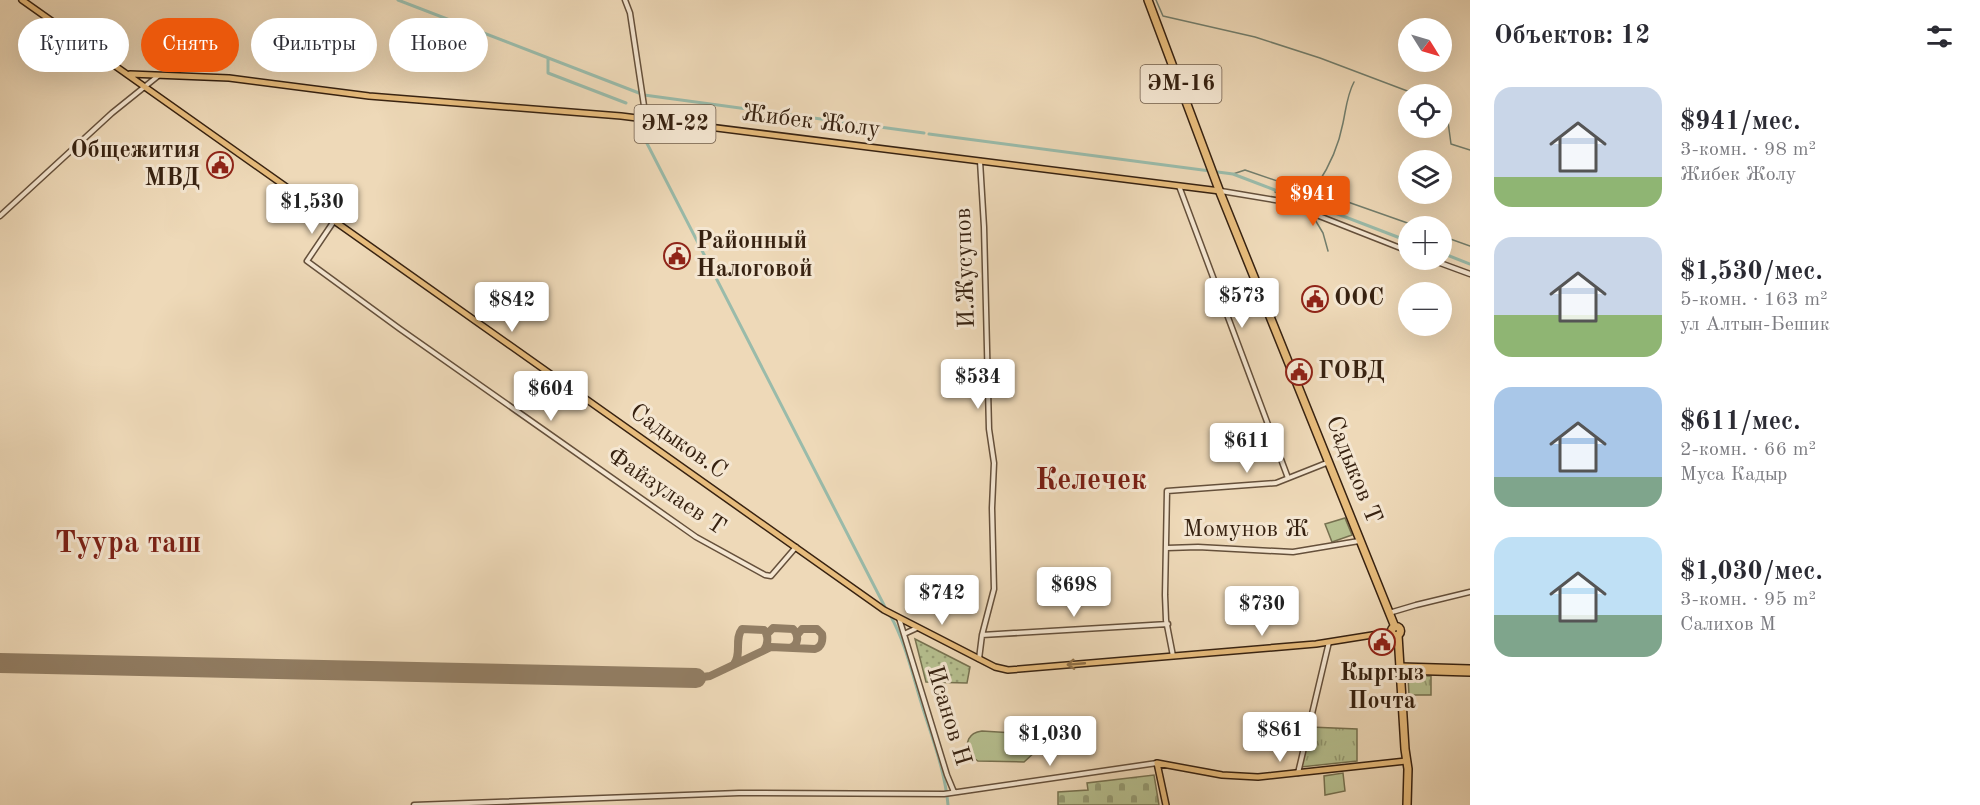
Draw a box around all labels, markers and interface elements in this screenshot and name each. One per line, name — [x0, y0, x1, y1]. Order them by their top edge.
chip: Купить — [18, 18, 129, 72]
chip: Снять — [141, 18, 239, 72]
chip: Фильтры — [251, 18, 377, 72]
chip: Новое — [389, 18, 488, 72]
north arrow — [1398, 18, 1452, 72]
map controls — [1398, 18, 1452, 336]
icon: filters — [1923, 20, 1956, 53]
text: Объектов: 12 — [1494, 23, 1650, 49]
road number: ЭМ-16 — [1140, 65, 1222, 103]
button: locate — [1398, 84, 1452, 138]
street label: Жибек Жолу — [740, 102, 882, 142]
road number: ЭМ-22 — [634, 105, 716, 143]
text: $941/мес. — [1680, 109, 1800, 135]
icon: home — [1542, 111, 1614, 183]
place label: Общежития МВД — [71, 139, 200, 191]
text: 3-комн. · 98 m² — [1680, 140, 1816, 160]
public building icon: Общежития МВД — [205, 150, 235, 180]
button: layers — [1398, 150, 1452, 204]
text: Жибек Жолу — [1680, 165, 1796, 185]
pin: $941 — [1277, 176, 1349, 227]
pin: $1,530 — [263, 184, 361, 235]
text: $941 — [1290, 185, 1336, 205]
text: $1,530 — [280, 193, 344, 213]
street label: И.Жусупов — [952, 207, 980, 329]
button: + — [1398, 216, 1452, 270]
place label: Районный Налоговой — [696, 230, 813, 282]
public building icon: Районный Налоговой — [662, 241, 692, 271]
text: $1,530/мес. — [1680, 259, 1823, 285]
icon: home — [1542, 261, 1614, 333]
pin: $573 — [1206, 278, 1278, 329]
pin: $842 — [476, 282, 548, 333]
button: − — [1398, 282, 1452, 336]
public building icon: ООС — [1300, 284, 1330, 314]
text: $573 — [1219, 287, 1265, 307]
place label: ООС — [1334, 287, 1384, 311]
text: 5-комн. · 163 m² — [1680, 290, 1828, 310]
text: $842 — [489, 291, 535, 311]
text: ул Алтын-Бешик — [1680, 315, 1830, 335]
public building icon: ГОВД — [1284, 357, 1314, 387]
pin: $534 — [942, 359, 1014, 410]
place label: ГОВД — [1318, 360, 1385, 384]
text: $534 — [955, 368, 1001, 388]
pin: $604 — [515, 371, 587, 422]
text: $604 — [528, 380, 574, 400]
street label: Садыков.С — [625, 400, 731, 484]
text: $611/мес. — [1680, 409, 1800, 435]
icon: home — [1542, 411, 1614, 483]
street label: Садыков Т — [1321, 413, 1385, 527]
pin: $611 — [1211, 423, 1283, 474]
text: $611 — [1224, 432, 1270, 452]
text: 2-комн. · 66 m² — [1680, 440, 1816, 460]
street label: Файзулаев Т — [602, 444, 730, 540]
text: Муса Кадыр — [1680, 465, 1787, 485]
district label: Келечек — [1035, 466, 1147, 496]
street label: Момунов Ж — [1183, 518, 1309, 542]
district label: Туура таш — [55, 529, 201, 559]
text: $1,030/мес. — [1680, 559, 1823, 585]
icon: home — [1542, 561, 1614, 633]
pin: $698 — [1038, 567, 1110, 618]
pin: $742 — [906, 575, 978, 626]
text: $698 — [1051, 576, 1097, 596]
text: $742 — [919, 584, 965, 604]
pin: $730 — [1226, 586, 1298, 637]
text: 3-комн. · 95 m² — [1680, 590, 1816, 610]
text: $730 — [1239, 595, 1285, 615]
text: Салихов М — [1680, 615, 1776, 635]
public building icon: Кыргыз Почта — [1367, 627, 1397, 657]
one-way arrow — [1067, 659, 1087, 670]
place label: Кыргыз Почта — [1340, 662, 1424, 714]
street label: Исанов Н — [921, 663, 975, 769]
pin: $861 — [1244, 712, 1316, 763]
pin: $1,030 — [1001, 716, 1099, 767]
text: $861 — [1257, 721, 1303, 741]
text: $1,030 — [1018, 725, 1082, 745]

